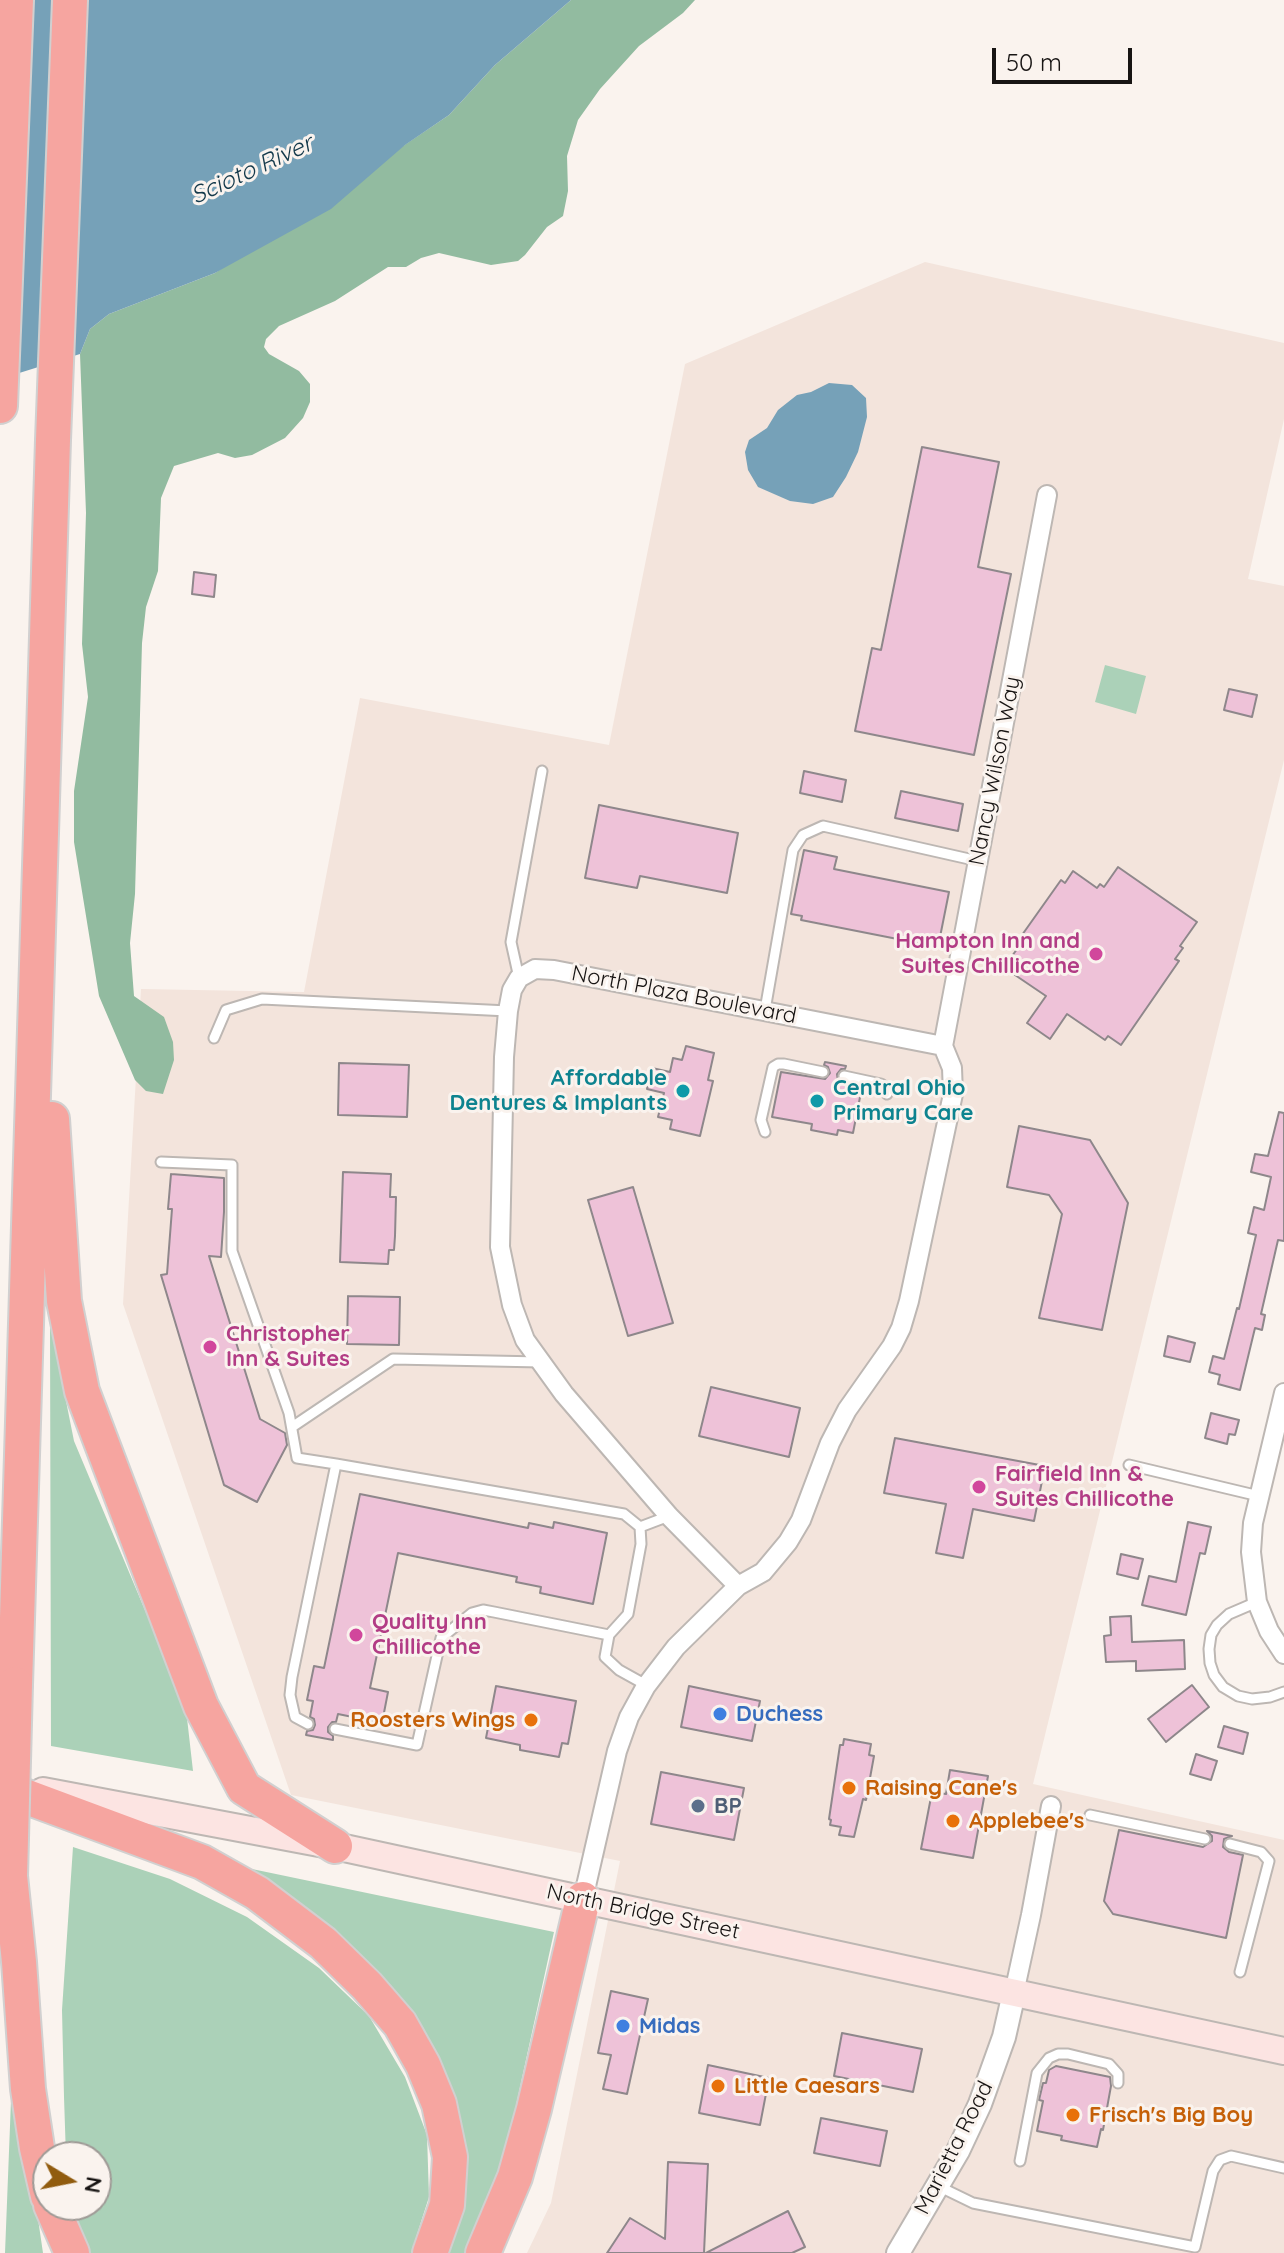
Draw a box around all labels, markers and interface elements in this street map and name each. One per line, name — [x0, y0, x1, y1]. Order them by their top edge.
scale bar — [996, 32, 1136, 82]
text: 50 m — [1006, 47, 1062, 77]
water label: Scioto River — [186, 129, 318, 211]
street label: Nancy Wilson Way — [964, 674, 1026, 868]
place label: Hampton Inn and Suites Chillicothe — [895, 928, 1080, 980]
marker: Hampton Inn and Suites Chillicothe — [1087, 945, 1105, 963]
street label: North Plaza Boulevard — [569, 960, 799, 1030]
place label: Affordable Dentures & Implants — [449, 1065, 667, 1116]
place label: Central Ohio Primary Care — [833, 1075, 973, 1126]
marker: Affordable Dentures & Implants — [674, 1082, 692, 1100]
marker: Central Ohio Primary Care — [808, 1092, 826, 1110]
place label: Christopher Inn & Suites — [226, 1321, 350, 1372]
marker: Christopher Inn & Suites — [201, 1338, 219, 1356]
place label: Fairfield Inn & Suites Chillicothe — [995, 1461, 1174, 1512]
marker: Fairfield Inn & Suites Chillicothe — [970, 1478, 988, 1496]
place label: Quality Inn Chillicothe — [372, 1609, 487, 1660]
marker: Quality Inn Chillicothe — [347, 1626, 365, 1644]
place label: Duchess — [736, 1701, 823, 1727]
marker: Duchess — [711, 1705, 729, 1723]
place label: Roosters Wings — [350, 1707, 515, 1733]
marker: Roosters Wings — [522, 1711, 540, 1729]
place label: Raising Cane's — [865, 1775, 1017, 1801]
marker: Raising Cane's — [840, 1779, 858, 1797]
place label: BP — [714, 1793, 742, 1819]
marker: BP — [689, 1797, 707, 1815]
place label: Applebee's — [969, 1808, 1084, 1834]
marker: Applebee's — [944, 1812, 962, 1830]
street label: North Bridge Street — [544, 1879, 742, 1945]
place label: Midas — [639, 2013, 700, 2039]
marker: Midas — [614, 2017, 632, 2035]
place label: Little Caesars — [734, 2073, 880, 2099]
marker: Little Caesars — [709, 2077, 727, 2095]
street label: Marietta Road — [909, 2077, 999, 2219]
place label: Frisch's Big Boy — [1089, 2102, 1253, 2128]
marker: Frisch's Big Boy — [1064, 2106, 1082, 2124]
north arrow — [32, 2141, 112, 2221]
text: N — [78, 2174, 109, 2195]

